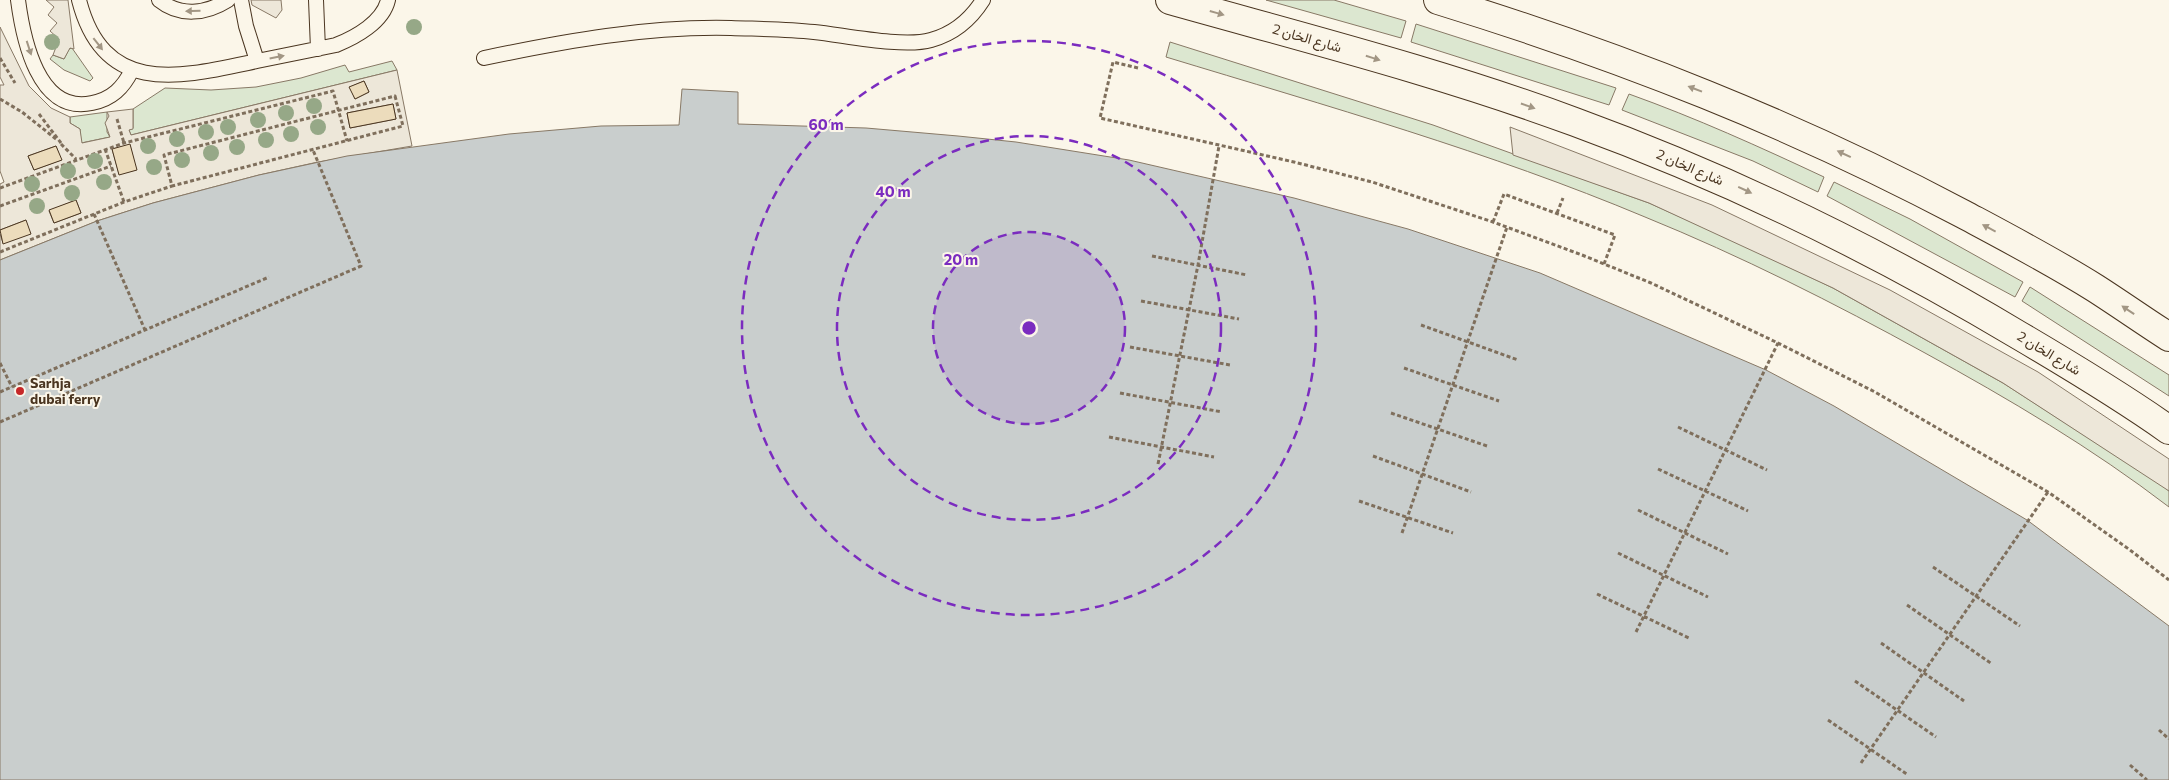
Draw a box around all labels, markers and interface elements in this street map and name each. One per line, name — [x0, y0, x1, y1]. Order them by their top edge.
one-way arrow — [185, 8, 201, 16]
one-way arrow — [1209, 9, 1224, 17]
street label: شارع الخان 2 — [1270, 20, 1344, 58]
one-way arrow — [93, 37, 104, 50]
one-way arrow — [25, 40, 33, 55]
one-way arrow — [270, 52, 286, 60]
one-way arrow — [1366, 54, 1381, 62]
one-way arrow — [1687, 85, 1702, 93]
one-way arrow — [1521, 102, 1536, 110]
text: 60 m — [808, 115, 844, 133]
street label: شارع الخان 2 — [1653, 145, 1726, 191]
one-way arrow — [1837, 150, 1851, 158]
text: 40 m — [875, 182, 911, 200]
one-way arrow — [1738, 187, 1752, 195]
one-way arrow — [1981, 224, 1996, 232]
text: 20 m — [944, 250, 978, 268]
one-way arrow — [2122, 305, 2135, 315]
centre of rings — [1020, 319, 1038, 337]
street label: شارع الخان 2 — [2013, 327, 2084, 381]
place label: Sarhja dubai ferry — [30, 374, 101, 407]
marker: Sarhja dubai ferry — [14, 385, 26, 397]

